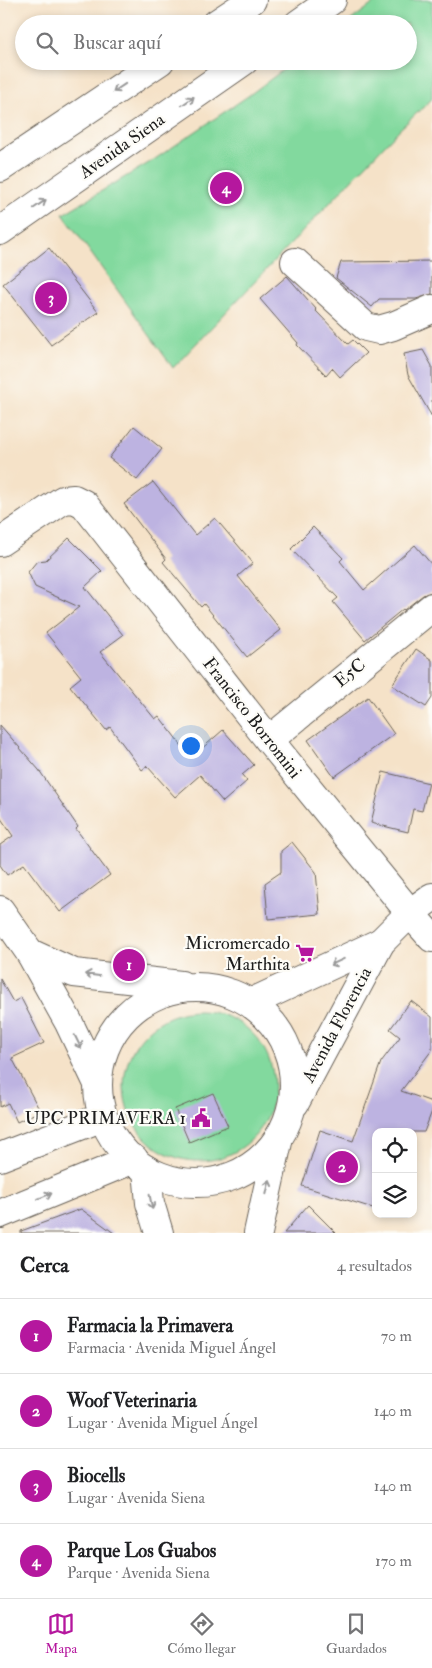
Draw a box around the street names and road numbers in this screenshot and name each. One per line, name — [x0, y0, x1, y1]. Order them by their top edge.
street label: Avenida Siena — [74, 108, 170, 184]
street label: Francisco Borromini — [198, 653, 307, 783]
street label: E5C — [330, 653, 370, 693]
street label: Avenida Florencia — [296, 963, 377, 1088]

